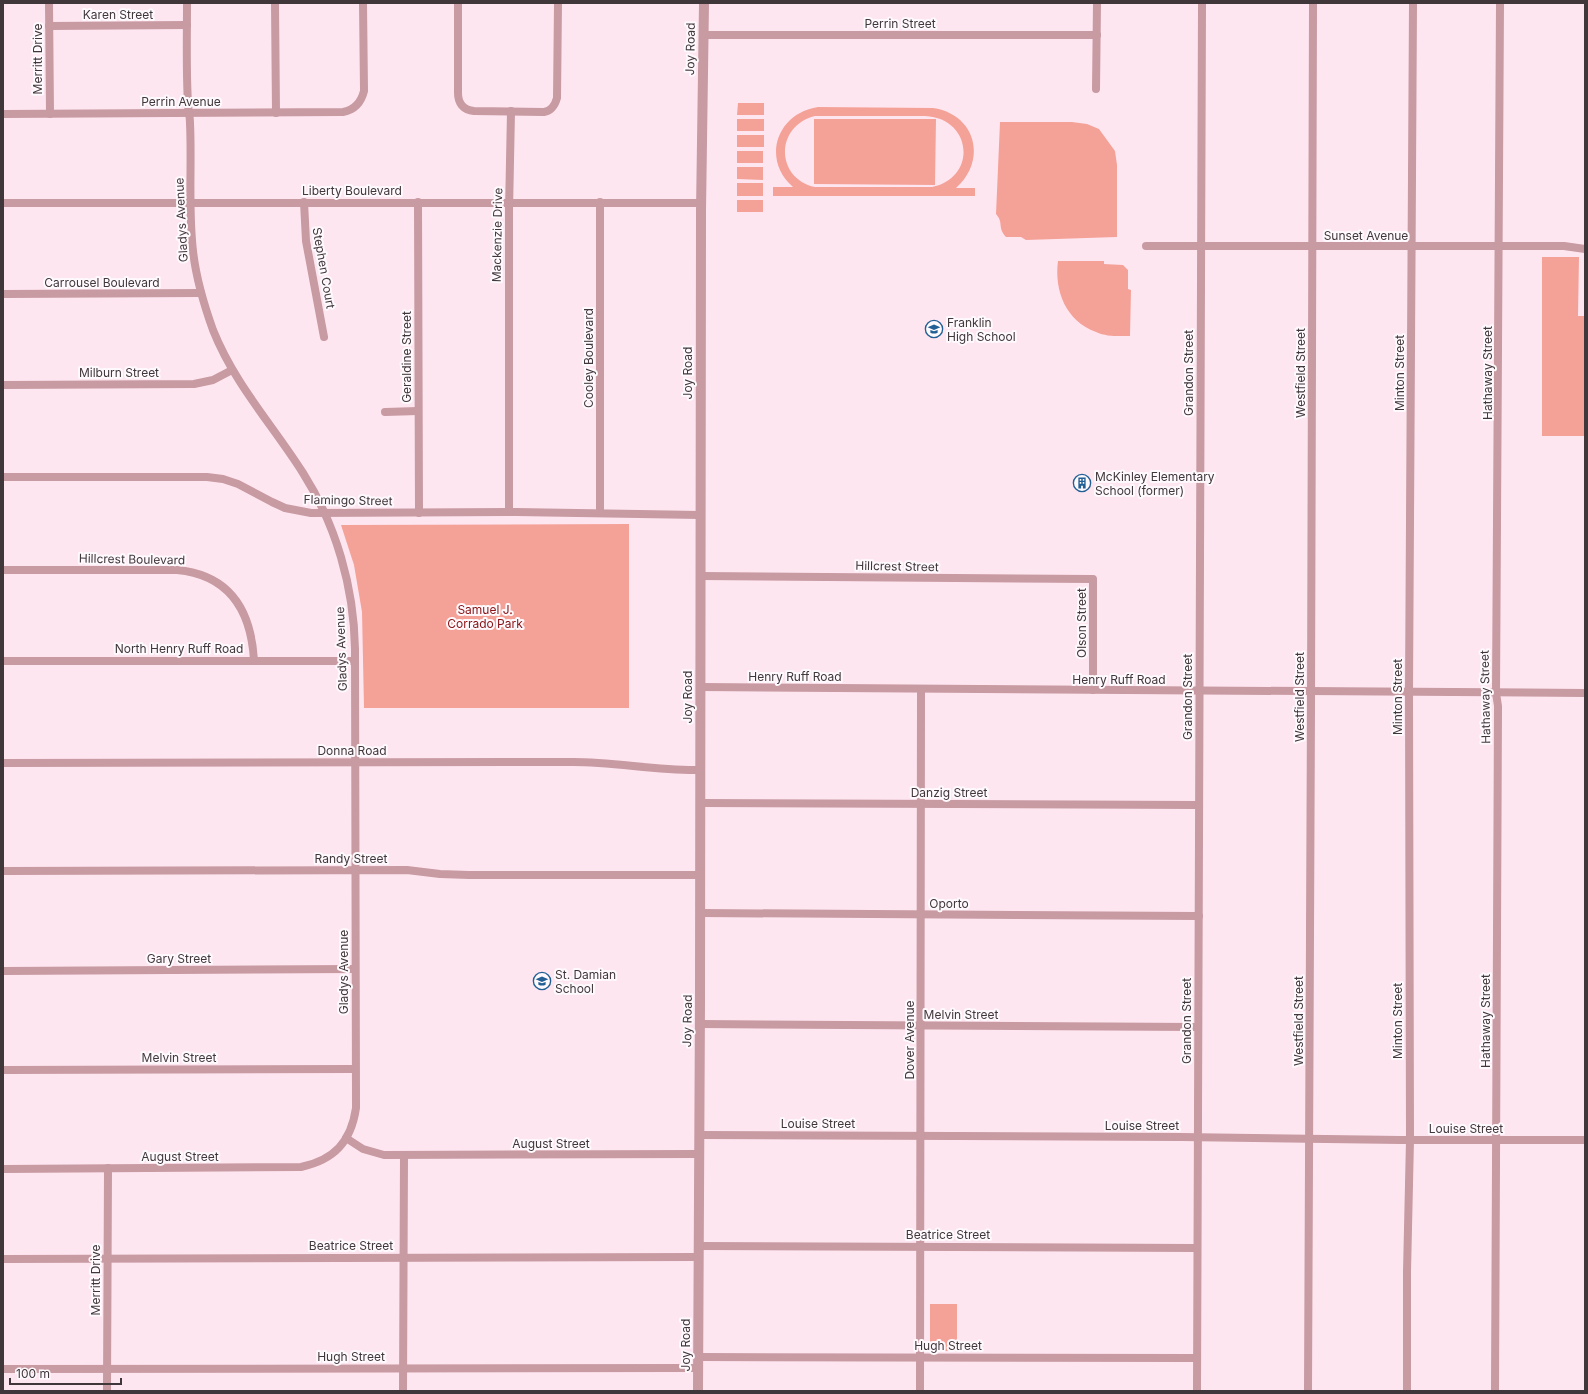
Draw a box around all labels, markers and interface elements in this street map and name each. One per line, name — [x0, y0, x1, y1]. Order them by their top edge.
street label: Karen Street — [83, 7, 153, 22]
street label: Perrin Street — [864, 16, 936, 31]
street label: Joy Road — [682, 22, 698, 76]
street label: Merritt Drive — [30, 24, 45, 94]
street label: Perrin Avenue — [141, 94, 221, 109]
street label: Gladys Avenue — [171, 177, 191, 263]
street label: Liberty Boulevard — [302, 183, 402, 198]
street label: Mackenzie Drive — [489, 188, 505, 282]
street label: Stephen Court — [309, 226, 339, 310]
street label: Sunset Avenue — [1324, 228, 1408, 243]
street label: Carrousel Boulevard — [44, 275, 160, 290]
street label: Cooley Boulevard — [581, 308, 596, 408]
street label: Geraldine Street — [399, 311, 414, 403]
place label: Franklin High School — [947, 315, 1016, 344]
school or university icon: Franklin High School — [924, 319, 944, 339]
street label: Hathaway Street — [1480, 326, 1495, 420]
street label: Westfield Street — [1293, 328, 1308, 418]
street label: Grandon Street — [1181, 330, 1196, 416]
street label: Minton Street — [1392, 335, 1407, 411]
street label: Joy Road — [680, 347, 695, 399]
street label: Milburn Street — [79, 365, 159, 380]
place label: McKinley Elementary School (former) — [1095, 469, 1215, 498]
building icon: McKinley Elementary School (former) — [1072, 473, 1092, 493]
street label: Flamingo Street — [303, 492, 393, 508]
street label: Hillcrest Boulevard — [79, 551, 185, 567]
street label: Hillcrest Street — [855, 558, 939, 574]
street label: Olson Street — [1074, 588, 1089, 658]
park label: Samuel J. Corrado Park — [447, 602, 523, 631]
street label: Gladys Avenue — [332, 606, 350, 692]
street label: North Henry Ruff Road — [115, 641, 243, 656]
street label: Hathaway Street — [1477, 650, 1493, 744]
street label: Westfield Street — [1292, 652, 1307, 742]
street label: Grandon Street — [1180, 654, 1195, 740]
street label: Minton Street — [1390, 659, 1405, 735]
street label: Henry Ruff Road — [748, 669, 842, 684]
street label: Joy Road — [680, 671, 695, 723]
street label: Henry Ruff Road — [1072, 672, 1166, 687]
street label: Donna Road — [317, 743, 387, 758]
street label: Danzig Street — [911, 785, 987, 800]
street label: Randy Street — [315, 851, 388, 866]
street label: Oporto — [929, 896, 969, 911]
street label: Gladys Avenue — [336, 930, 351, 1014]
street label: Gary Street — [147, 951, 211, 966]
place label: St. Damian School — [555, 967, 616, 996]
school or university icon: St. Damian School — [532, 971, 552, 991]
street label: Hathaway Street — [1478, 974, 1493, 1068]
street label: Westfield Street — [1291, 976, 1306, 1066]
street label: Grandon Street — [1179, 978, 1194, 1064]
street label: Minton Street — [1390, 983, 1405, 1059]
street label: Joy Road — [679, 994, 695, 1048]
street label: Dover Avenue — [902, 1000, 917, 1080]
street label: Melvin Street — [924, 1007, 998, 1022]
street label: Melvin Street — [142, 1050, 216, 1065]
street label: Louise Street — [781, 1116, 855, 1131]
street label: Louise Street — [1105, 1118, 1179, 1133]
street label: Louise Street — [1429, 1121, 1503, 1136]
street label: August Street — [512, 1136, 590, 1151]
street label: August Street — [141, 1149, 219, 1164]
street label: Beatrice Street — [906, 1227, 990, 1242]
street label: Beatrice Street — [309, 1238, 393, 1253]
street label: Merritt Drive — [88, 1245, 103, 1315]
street label: Joy Road — [678, 1319, 693, 1371]
street label: Hugh Street — [914, 1338, 982, 1353]
street label: Hugh Street — [317, 1349, 385, 1364]
scale bar — [10, 1360, 121, 1386]
text: 100 m — [16, 1366, 50, 1381]

